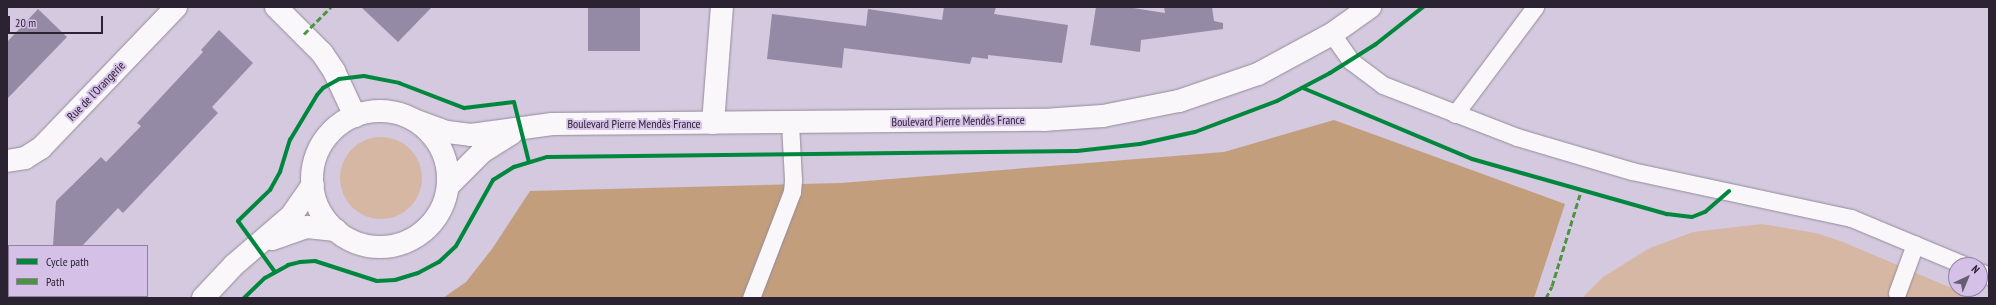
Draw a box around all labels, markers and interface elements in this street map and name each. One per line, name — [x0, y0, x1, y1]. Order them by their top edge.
scale bar — [10, 8, 105, 34]
text: 20 m — [15, 15, 36, 30]
street label: Rue de l'Orangerie — [64, 58, 128, 124]
street label: Boulevard Pierre Mendès France — [891, 113, 1025, 129]
street label: Boulevard Pierre Mendès France — [567, 117, 701, 131]
legend — [8, 245, 148, 297]
text: Cycle path — [46, 254, 89, 269]
north arrow — [1948, 257, 1988, 297]
text: N — [1969, 262, 1983, 276]
text: Path — [46, 274, 64, 289]

